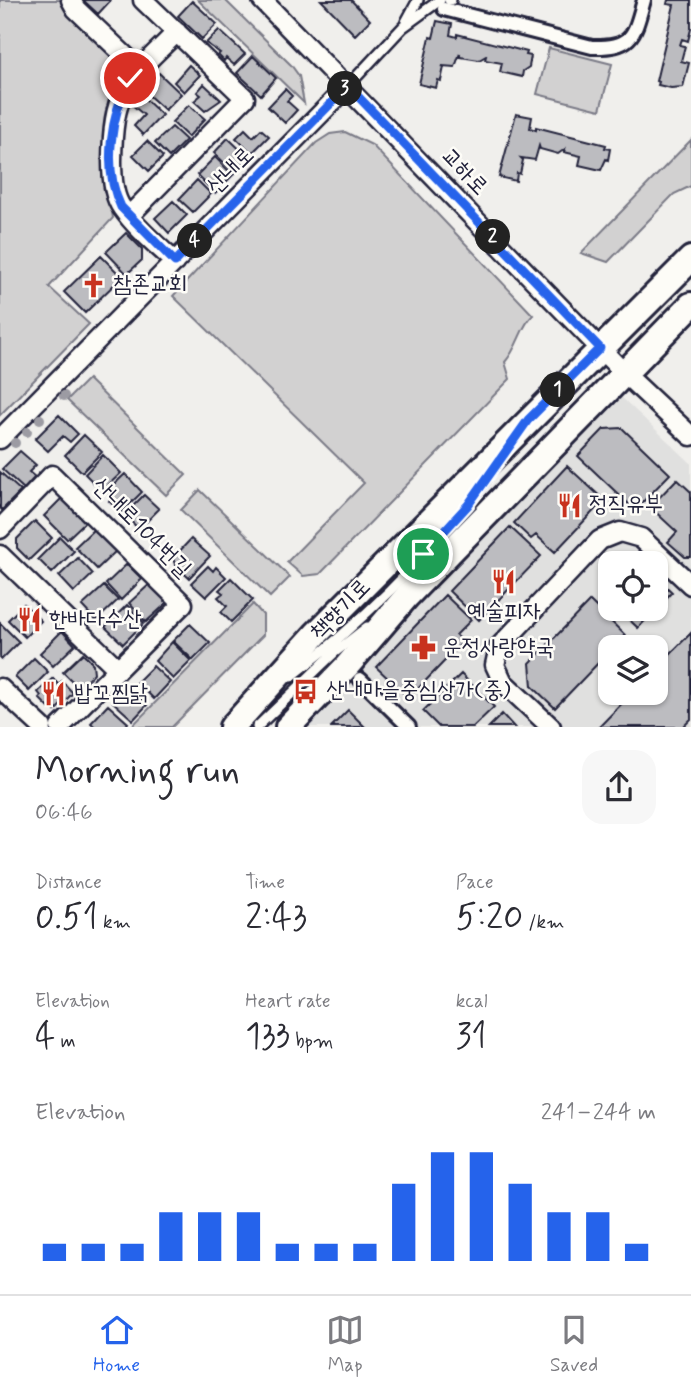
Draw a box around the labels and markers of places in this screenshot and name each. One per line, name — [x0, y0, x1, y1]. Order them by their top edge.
pin — [100, 48, 160, 108]
pin: 3 — [328, 72, 362, 106]
pin: 2 — [476, 219, 510, 254]
pin: 4 — [178, 224, 212, 258]
place label: 참존교회 — [113, 270, 187, 300]
church icon: 참존교회 — [79, 271, 107, 299]
pin: 1 — [540, 372, 576, 408]
place label: 정직유부 — [589, 490, 663, 520]
restaurant icon: 정직유부 — [555, 491, 583, 519]
pin — [393, 524, 453, 584]
restaurant icon: 예술피자 — [490, 568, 518, 596]
place label: 예술피자 — [467, 597, 541, 627]
place label: 한바다수산 — [49, 605, 142, 635]
restaurant icon: 한바다수산 — [15, 606, 43, 634]
place label: 운정사랑약국 — [443, 633, 554, 663]
pharmacy icon: 운정사랑약국 — [409, 634, 437, 662]
place label: 산내마을중심상가(중) — [326, 676, 511, 706]
bus stop icon: 산내마을중심상가(중) — [292, 677, 320, 705]
place label: 밥꼬찜닭 — [74, 679, 148, 709]
restaurant icon: 밥꼬찜닭 — [40, 680, 68, 708]

